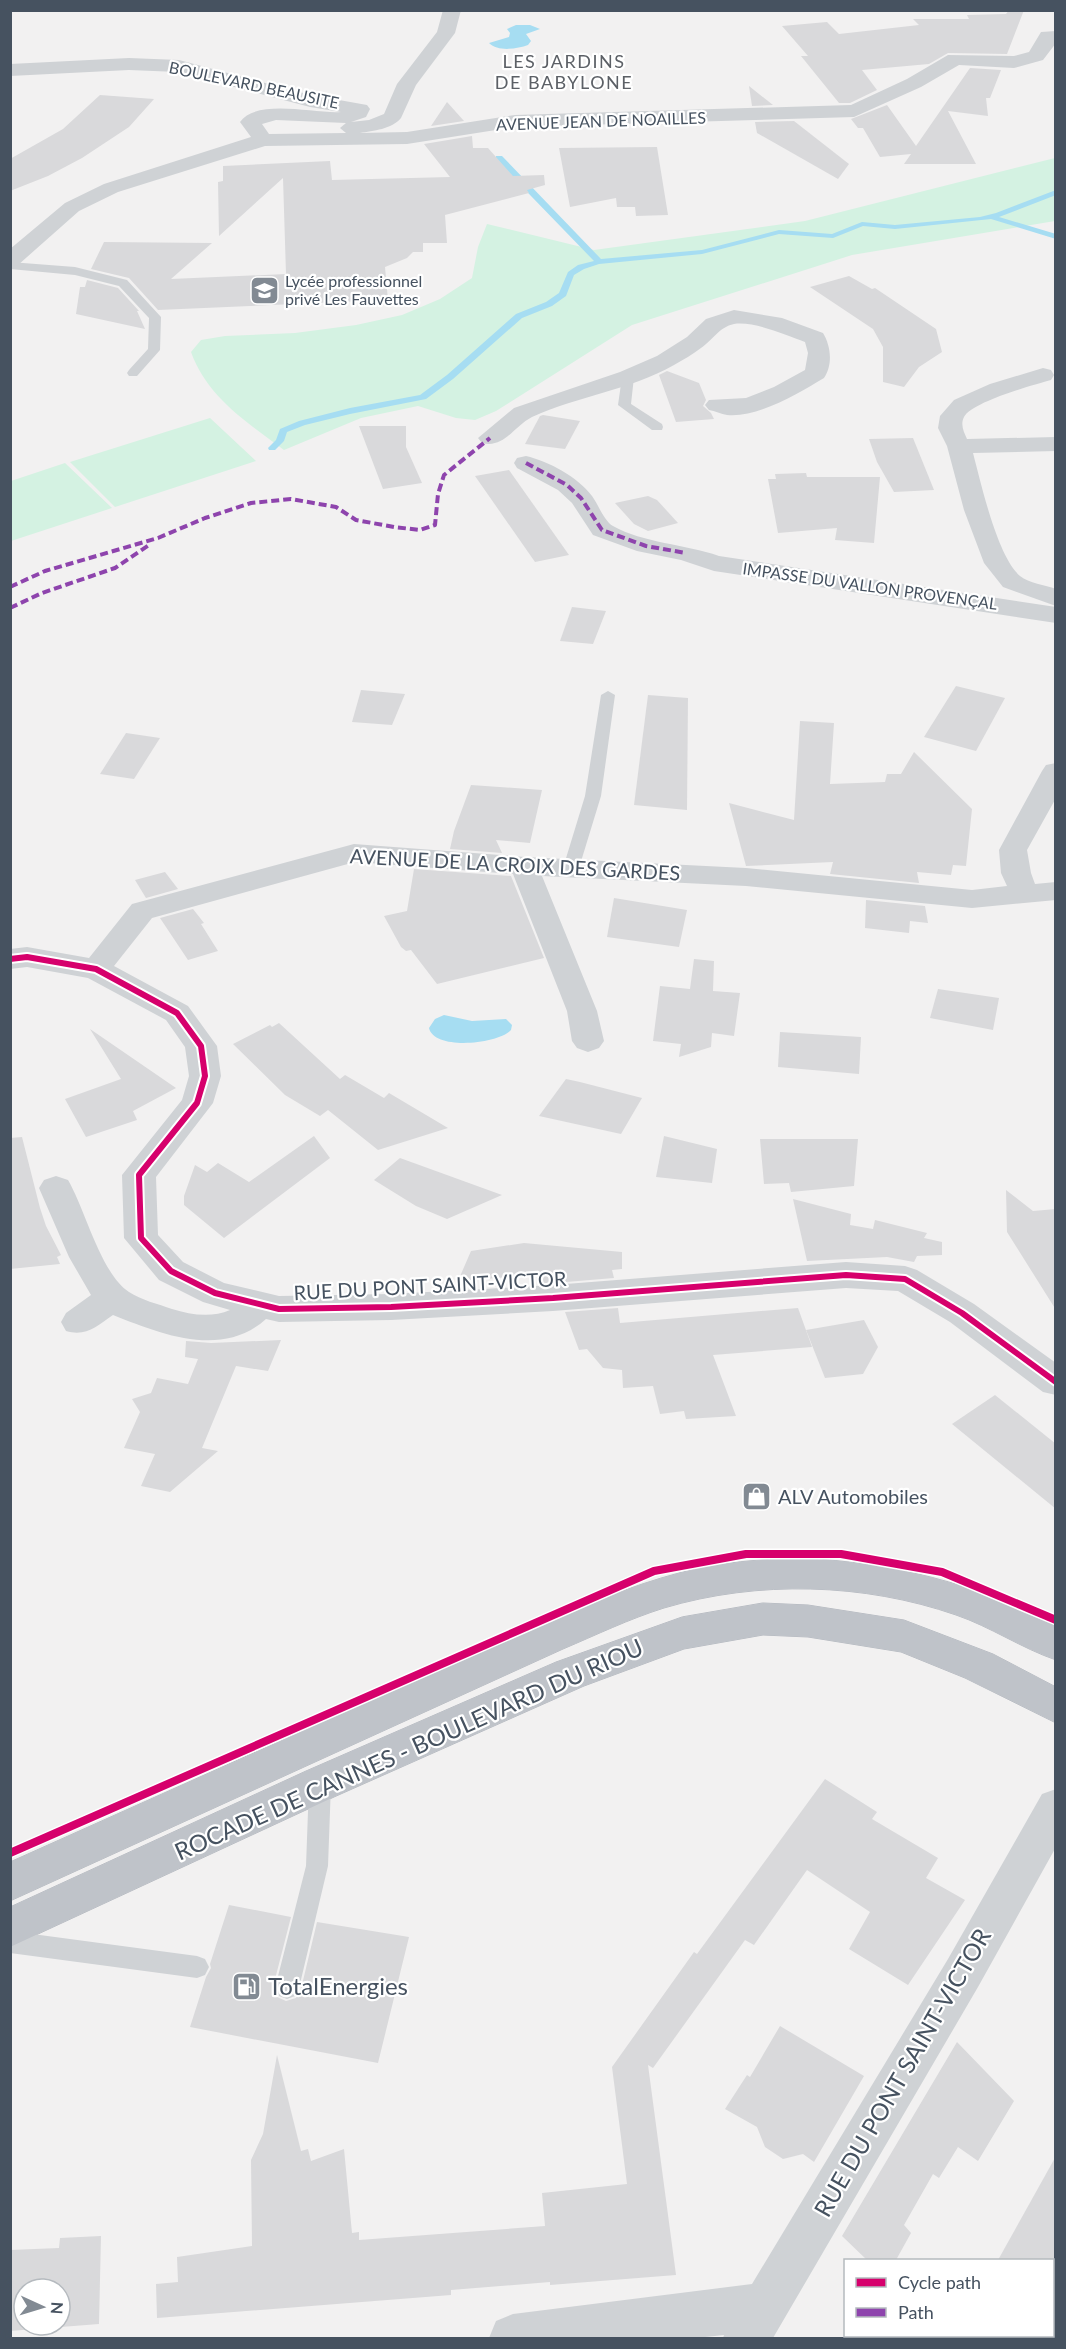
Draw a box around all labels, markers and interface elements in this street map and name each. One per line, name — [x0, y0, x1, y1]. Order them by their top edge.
district label: LES JARDINS DE BABYLONE — [495, 50, 633, 93]
street label: BOULEVARD BEAUSITE — [167, 57, 341, 112]
street label: AVENUE JEAN DE NOAILLES — [496, 107, 706, 134]
place label: Lycée professionnel privé Les Fauvettes — [285, 271, 422, 308]
school or university icon: Lycée professionnel privé Les Fauvettes — [248, 274, 280, 306]
street label: IMPASSE DU VALLON PROVENÇAL — [742, 558, 999, 613]
street label: AVENUE DE LA CROIX DES GARDES — [349, 843, 681, 885]
street label: RUE DU PONT SAINT-VICTOR — [293, 1266, 567, 1304]
shop icon: ALV Automobiles — [741, 1481, 773, 1513]
place label: ALV Automobiles — [778, 1484, 928, 1508]
street label: ROCADE DE CANNES - BOULEVARD DU RIOU — [170, 1632, 647, 1866]
street label: RUE DU PONT SAINT-VICTOR — [807, 1923, 996, 2221]
fuel station icon: TotalEnergies — [231, 1971, 263, 2003]
place label: TotalEnergies — [268, 1971, 408, 2000]
legend — [844, 2259, 1054, 2337]
text: Cycle path — [898, 2271, 981, 2293]
north arrow — [12, 2277, 72, 2337]
text: N — [48, 2301, 67, 2315]
text: Path — [898, 2301, 934, 2323]

